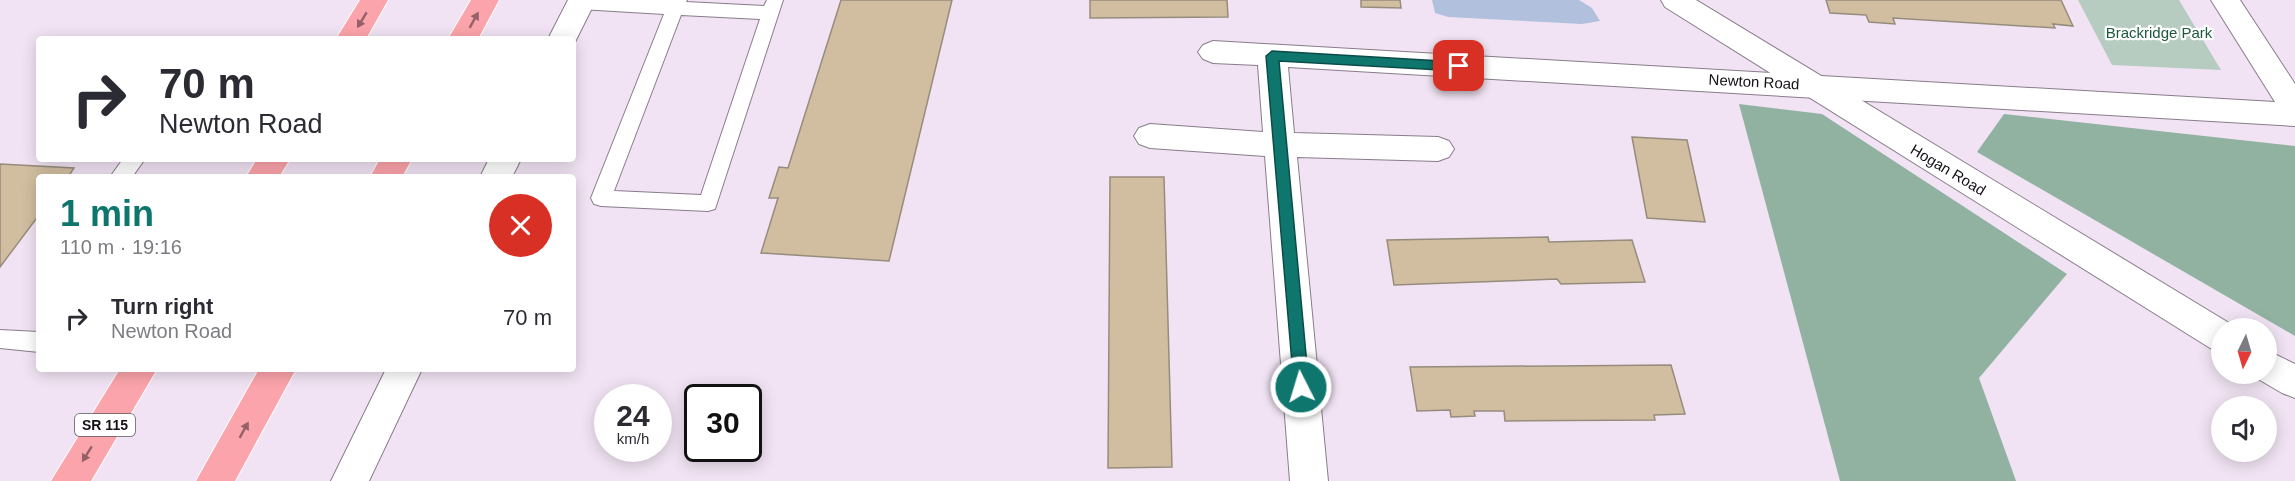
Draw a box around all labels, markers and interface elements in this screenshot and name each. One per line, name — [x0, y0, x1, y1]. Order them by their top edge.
one-way arrow — [358, 11, 368, 28]
one-way arrow — [469, 11, 479, 28]
park label: Brackridge Park — [2106, 24, 2213, 41]
pin — [1433, 40, 1484, 91]
icon: arrive — [1442, 49, 1475, 82]
icon: right — [60, 60, 138, 138]
text: 70 m — [159, 60, 255, 107]
street label: Newton Road — [1708, 71, 1800, 92]
text: Newton Road — [159, 109, 323, 139]
street label: Hogan Road — [1908, 141, 1989, 199]
text: 1 min — [60, 193, 154, 234]
button: close — [489, 194, 552, 257]
text: 110 m · 19:16 — [60, 236, 182, 258]
text: Turn right — [111, 294, 213, 319]
icon: right — [60, 302, 93, 335]
text: 70 m — [503, 305, 552, 330]
north arrow — [2211, 318, 2277, 384]
map controls — [2211, 318, 2277, 462]
text: Newton Road — [111, 320, 232, 342]
position arrow — [1269, 355, 1333, 419]
speed limit sign: 30 — [684, 384, 762, 462]
button: sound — [2211, 396, 2277, 462]
text: 24 — [616, 399, 650, 432]
road number: SR 115 — [75, 414, 135, 436]
one-way arrow — [239, 421, 249, 438]
text: km/h — [617, 430, 649, 447]
one-way arrow — [81, 446, 92, 462]

